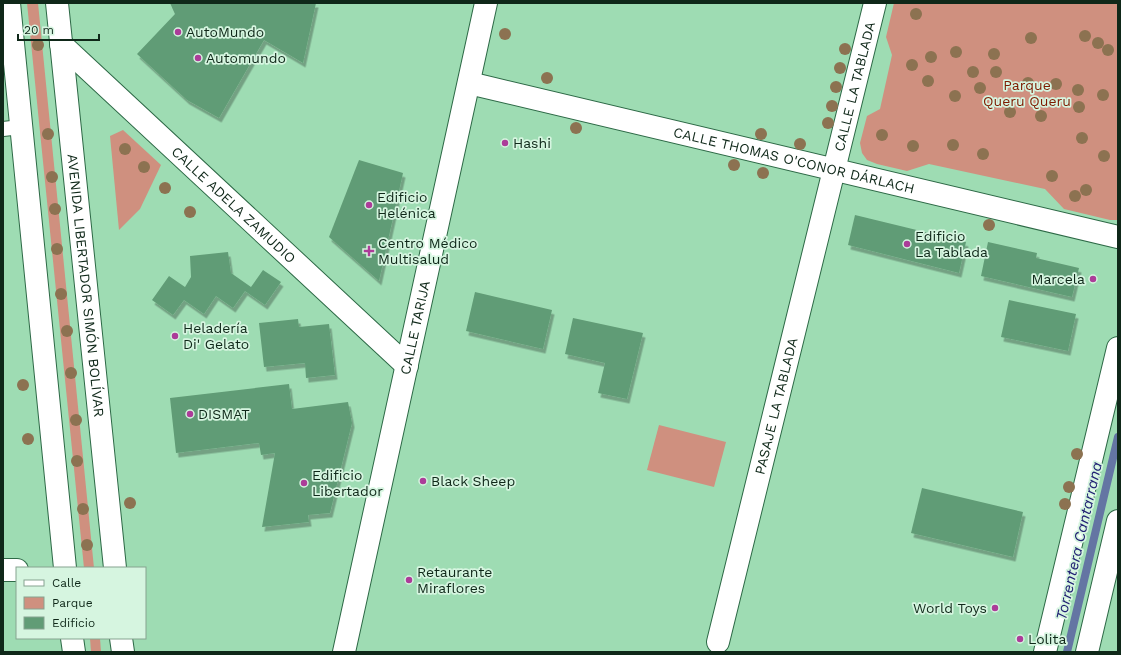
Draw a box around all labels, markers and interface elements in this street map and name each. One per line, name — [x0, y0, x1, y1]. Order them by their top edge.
scale bar — [18, 16, 99, 42]
street label: CALLE LA TABLADA — [831, 20, 878, 153]
text: 20 m — [24, 23, 54, 37]
place label: AutoMundo — [186, 24, 264, 40]
marker: AutoMundo — [173, 27, 183, 37]
place label: Automundo — [206, 50, 286, 66]
marker: Automundo — [193, 53, 203, 63]
park label: Parque Queru Queru — [983, 77, 1071, 109]
street label: CALLE THOMAS O'CONOR DÁRLACH — [672, 124, 916, 196]
place label: Hashi — [513, 135, 551, 151]
marker: Hashi — [500, 138, 510, 148]
street label: CALLE ADELA ZAMUDIO — [168, 143, 299, 266]
street label: AVENIDA LIBERTADOR SIMÓN BOLÍVAR — [65, 153, 107, 418]
place label: Edificio Helénica — [377, 189, 436, 221]
marker: Edificio Helénica — [364, 200, 374, 210]
place label: Edificio La Tablada — [915, 228, 988, 260]
place label: Centro Médico Multisalud — [378, 235, 477, 267]
marker: Edificio La Tablada — [902, 239, 912, 249]
marker: Centro Médico Multisalud — [363, 245, 375, 257]
place label: Marcela — [1032, 271, 1085, 287]
marker: Marcela — [1088, 274, 1098, 284]
street label: CALLE TARIJA — [397, 279, 433, 376]
place label: Heladería Di' Gelato — [183, 320, 249, 352]
marker: Heladería Di' Gelato — [170, 331, 180, 341]
street label: PASAJE LA TABLADA — [751, 336, 801, 476]
place label: DISMAT — [198, 406, 250, 422]
marker: DISMAT — [185, 409, 195, 419]
water label: Torrentera Cantarrana — [1052, 460, 1106, 622]
place label: Edificio Libertador — [312, 467, 383, 499]
place label: Black Sheep — [431, 473, 515, 489]
marker: Black Sheep — [418, 476, 428, 486]
marker: Edificio Libertador — [299, 478, 309, 488]
place label: Retaurante Miraflores — [417, 564, 492, 596]
legend — [16, 567, 146, 639]
marker: Retaurante Miraflores — [404, 575, 414, 585]
text: Calle — [52, 576, 81, 590]
text: Parque — [52, 596, 93, 610]
place label: World Toys — [913, 600, 987, 616]
marker: World Toys — [990, 603, 1000, 613]
text: Edificio — [52, 616, 95, 630]
place label: Lolita — [1028, 631, 1066, 647]
marker: Lolita — [1015, 634, 1025, 644]

